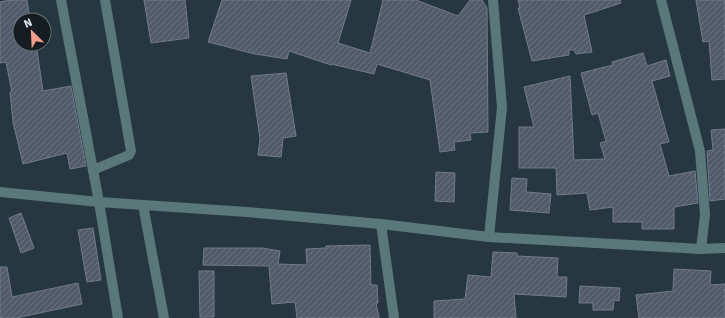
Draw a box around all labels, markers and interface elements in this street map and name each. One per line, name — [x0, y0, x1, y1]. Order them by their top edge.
north arrow — [12, 12, 52, 52]
text: N — [22, 16, 34, 31]

